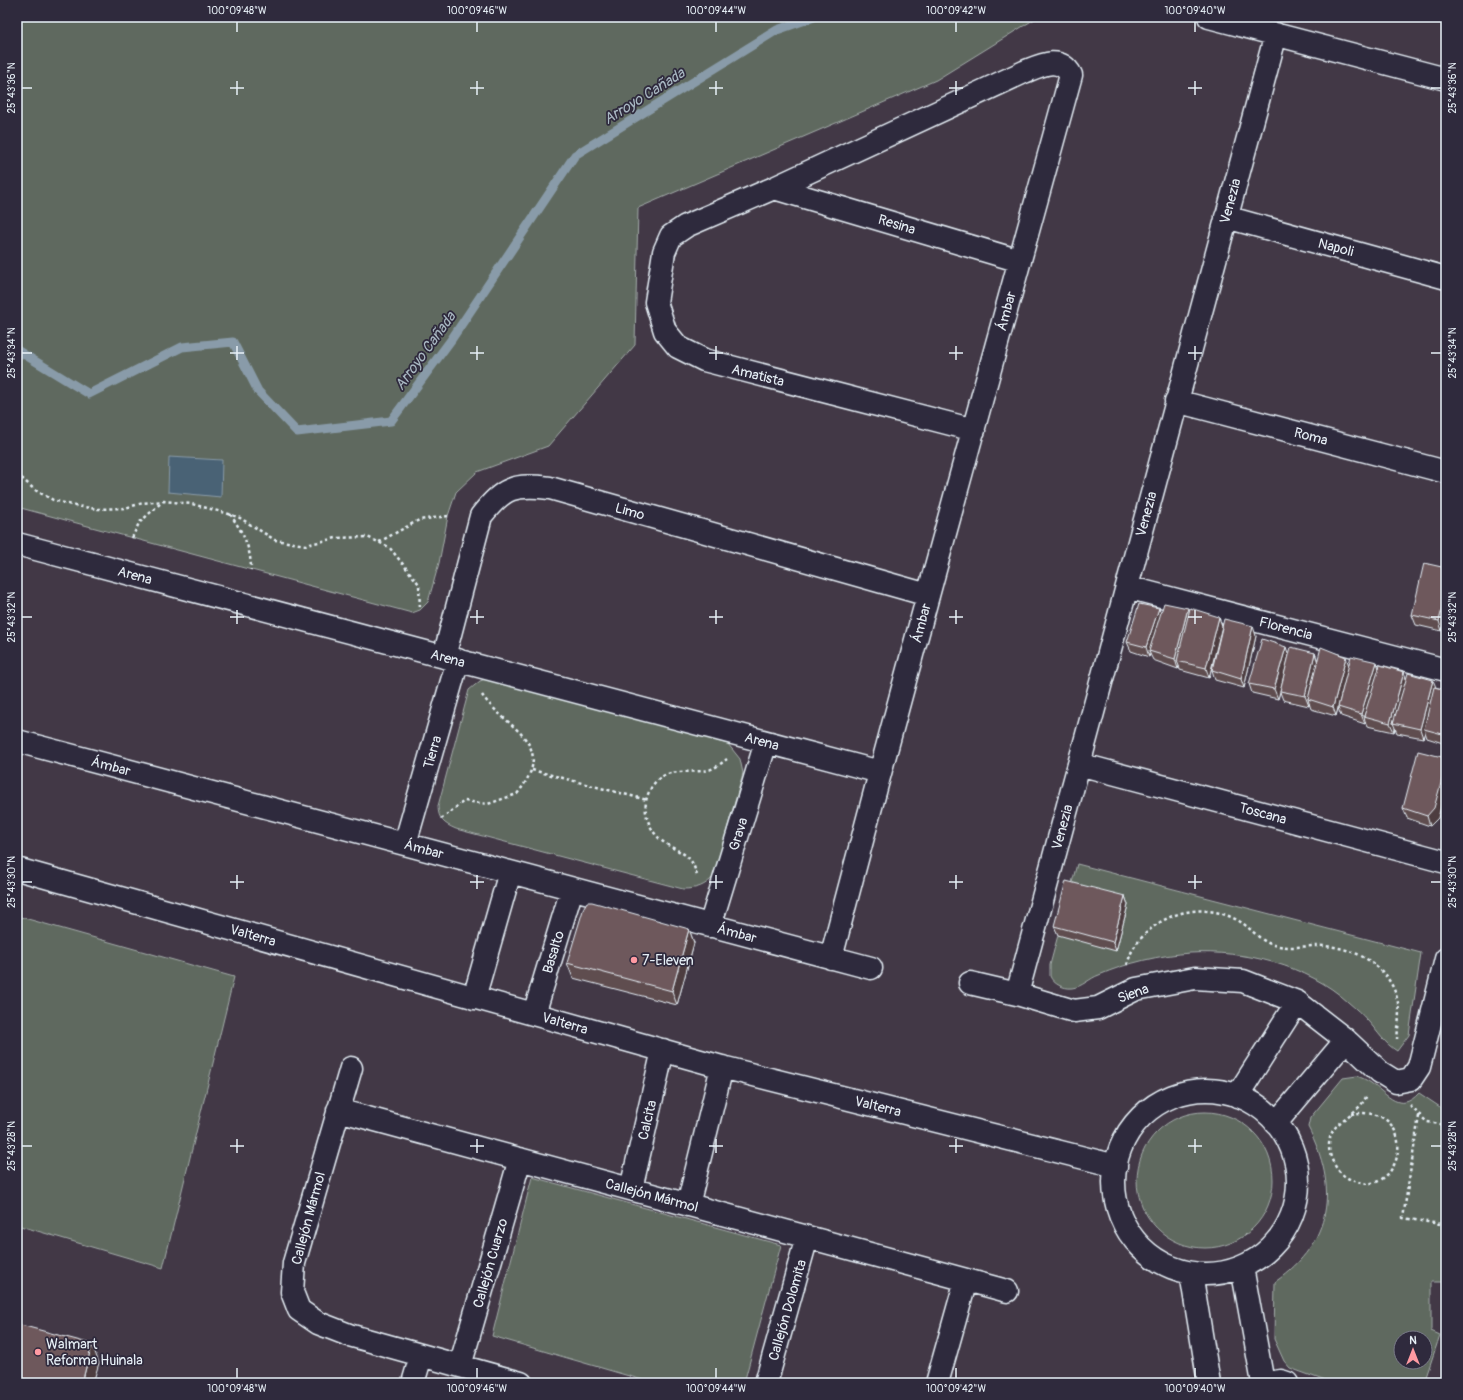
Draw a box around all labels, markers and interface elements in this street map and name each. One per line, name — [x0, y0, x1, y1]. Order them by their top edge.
text: 100°09'48"W — [207, 5, 267, 17]
text: 100°09'46"W — [447, 5, 508, 17]
text: 100°09'44"W — [686, 5, 747, 17]
text: 100°09'42"W — [926, 5, 986, 17]
text: 100°09'40"W — [1164, 5, 1226, 17]
text: 25°43'36"N — [6, 62, 18, 113]
text: 25°43'36"N — [1447, 62, 1459, 113]
water label: Arroyo Cañada — [600, 63, 689, 129]
street label: Venezia — [1216, 177, 1245, 226]
street label: Resina — [876, 211, 918, 238]
street label: Napoli — [1316, 235, 1356, 260]
street label: Ámbar — [992, 289, 1020, 333]
water label: Arroyo Cañada — [391, 308, 461, 394]
text: 25°43'34"N — [6, 327, 18, 378]
text: 25°43'34"N — [1447, 327, 1459, 378]
street label: Amatista — [730, 361, 786, 390]
street label: Roma — [1292, 424, 1330, 449]
street label: Venezia — [1132, 490, 1161, 539]
street label: Limo — [613, 499, 647, 524]
street label: Arena — [116, 563, 154, 588]
text: 25°43'32"N — [6, 591, 18, 642]
text: 25°43'32"N — [1447, 591, 1459, 642]
street label: Ámbar — [907, 601, 935, 645]
street label: Florencia — [1257, 613, 1314, 644]
street label: Arena — [429, 646, 467, 671]
street label: Arena — [743, 729, 781, 754]
street label: Tierra — [420, 734, 445, 771]
street label: Ámbar — [89, 752, 133, 780]
street label: Toscana — [1237, 799, 1289, 828]
street label: Venezia — [1048, 803, 1077, 852]
street label: Grava — [725, 816, 752, 853]
street label: Ámbar — [402, 835, 446, 863]
text: 25°43'30"N — [6, 856, 18, 908]
text: 25°43'30"N — [1447, 856, 1459, 908]
street label: Ámbar — [715, 919, 759, 947]
street label: Valterra — [228, 921, 278, 950]
street label: Basalto — [539, 928, 568, 976]
place label: 7-Eleven — [642, 952, 694, 969]
marker: 7-Eleven — [629, 955, 639, 965]
street label: Siena — [1115, 980, 1151, 1007]
street label: Valterra — [540, 1009, 590, 1038]
street label: Valterra — [853, 1093, 903, 1120]
street label: Calcita — [635, 1099, 660, 1142]
text: 25°43'28"N — [6, 1121, 18, 1171]
text: 25°43'28"N — [1447, 1121, 1459, 1171]
street label: Callejón Mármol — [288, 1170, 329, 1266]
street label: Callejón Mármol — [604, 1175, 700, 1216]
street label: Callejón Cuarzo — [470, 1216, 512, 1310]
street label: Callejón Dolomita — [765, 1258, 810, 1363]
north arrow — [1393, 1330, 1433, 1370]
text: N — [1409, 1334, 1417, 1347]
place label: Walmart Reforma Huinala — [46, 1336, 143, 1369]
marker: Walmart Reforma Huinala — [33, 1347, 43, 1357]
text: 100°09'48"W — [207, 1383, 267, 1395]
text: 100°09'46"W — [447, 1383, 508, 1395]
text: 100°09'44"W — [686, 1383, 747, 1395]
text: 100°09'42"W — [926, 1383, 986, 1395]
text: 100°09'40"W — [1164, 1383, 1226, 1395]

